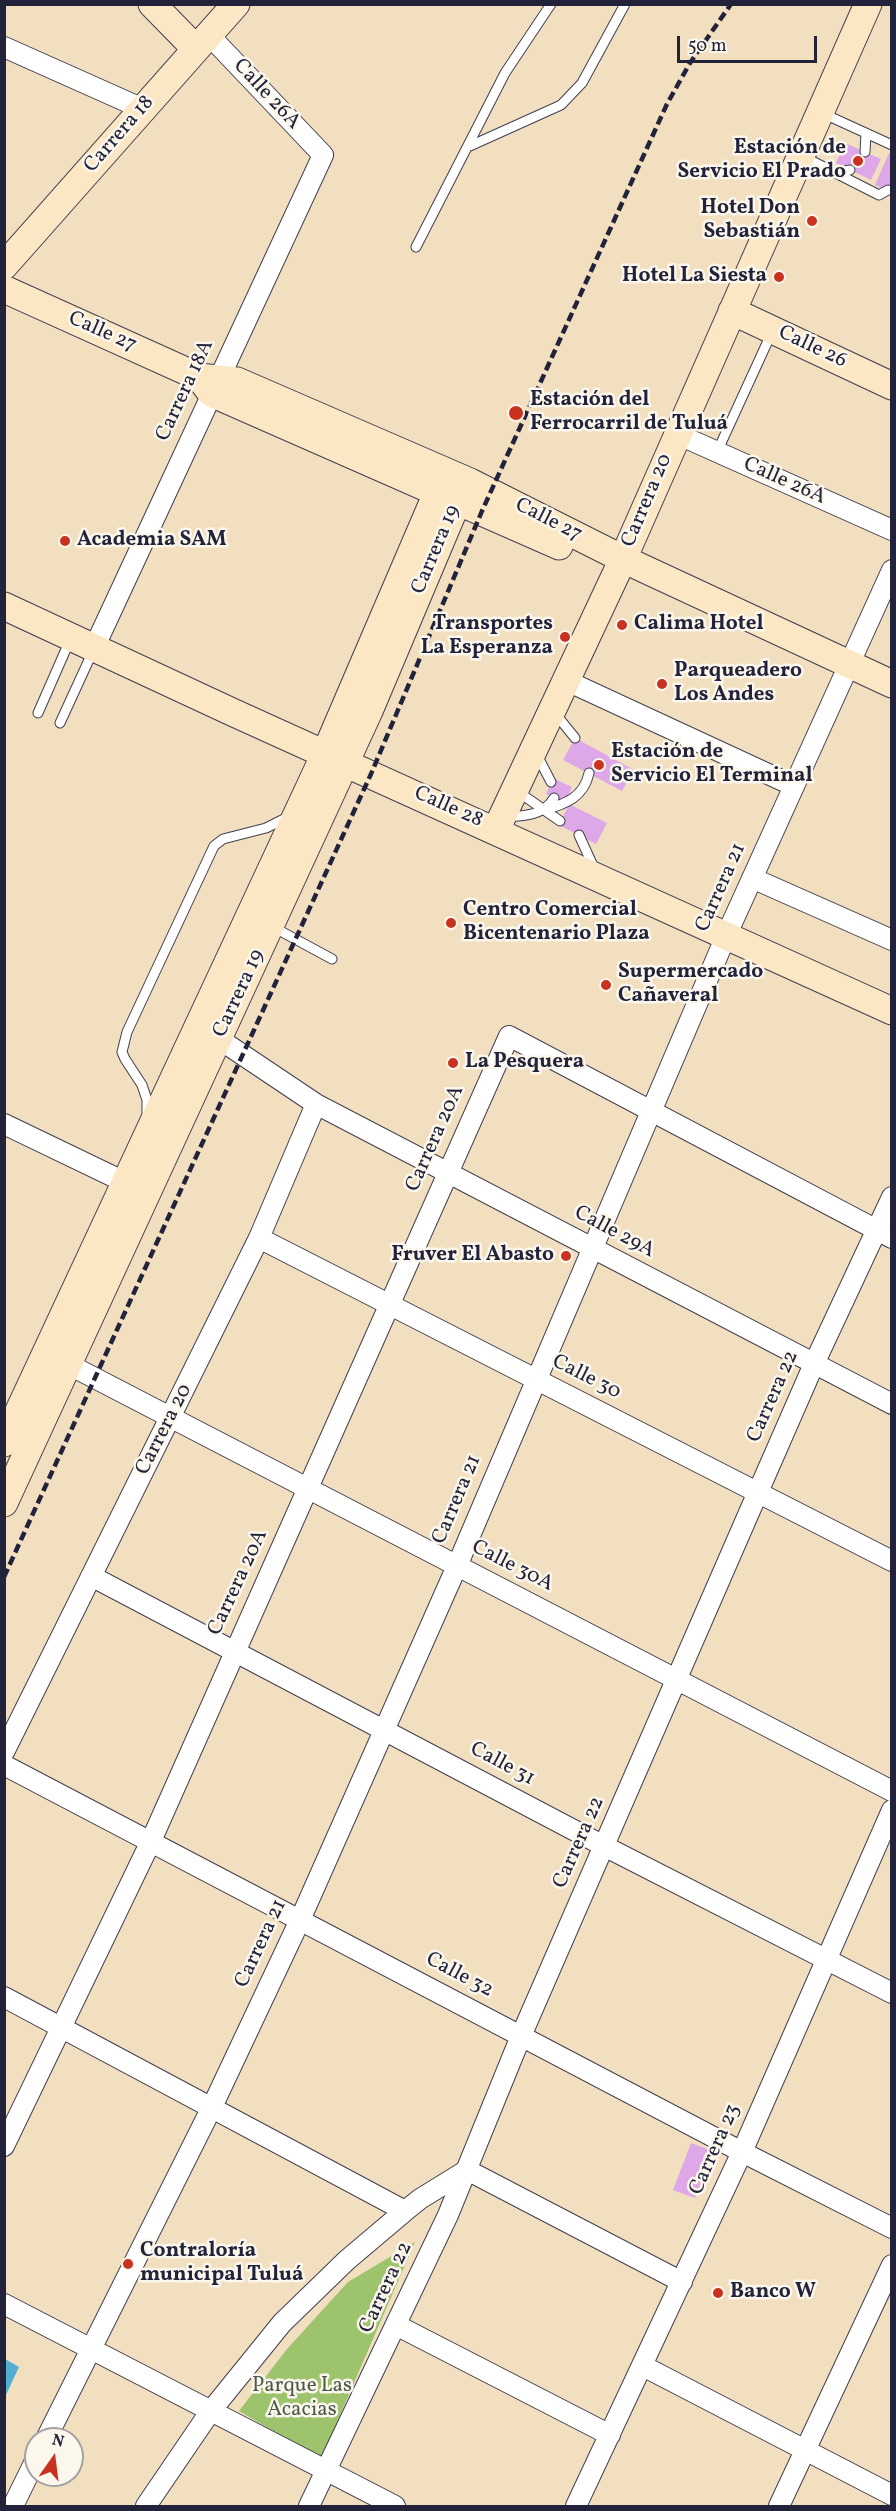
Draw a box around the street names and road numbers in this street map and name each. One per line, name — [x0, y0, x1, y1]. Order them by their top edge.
street label: Calle 26A — [227, 54, 305, 136]
street label: Carrera 18 — [80, 91, 160, 179]
street label: Calle 27 — [64, 307, 140, 359]
street label: Calle 26 — [774, 321, 850, 375]
street label: Carrera 18A — [152, 336, 220, 446]
street label: Carrera 20 — [617, 451, 679, 551]
street label: Calle 26A — [739, 453, 829, 511]
street label: Calle 27 — [510, 493, 586, 549]
street label: Carrera 19 — [407, 502, 467, 598]
street label: Calle 28 — [410, 782, 486, 834]
street label: Carrera 21 — [691, 840, 753, 936]
street label: Carrera 19 — [209, 946, 271, 1042]
street label: Carrera 20A — [401, 1082, 471, 1196]
street label: Calle 29A — [569, 1201, 659, 1265]
street label: Carrera 22 — [743, 1347, 805, 1447]
street label: Calle 30 — [547, 1350, 625, 1406]
street label: Carrera 20 — [131, 1380, 199, 1480]
street label: Carrera 21 — [428, 1452, 488, 1548]
street label: Carrera 20A — [204, 1526, 274, 1640]
street label: Calle 30A — [467, 1536, 557, 1598]
street label: Calle 31 — [465, 1737, 539, 1793]
street label: Carrera 22 — [549, 1793, 611, 1893]
street label: Carrera 21 — [231, 1896, 293, 1992]
street label: Calle 32 — [421, 1948, 497, 2004]
street label: Carrera 23 — [685, 2101, 747, 2199]
street label: Carrera 22 — [355, 2238, 419, 2338]

